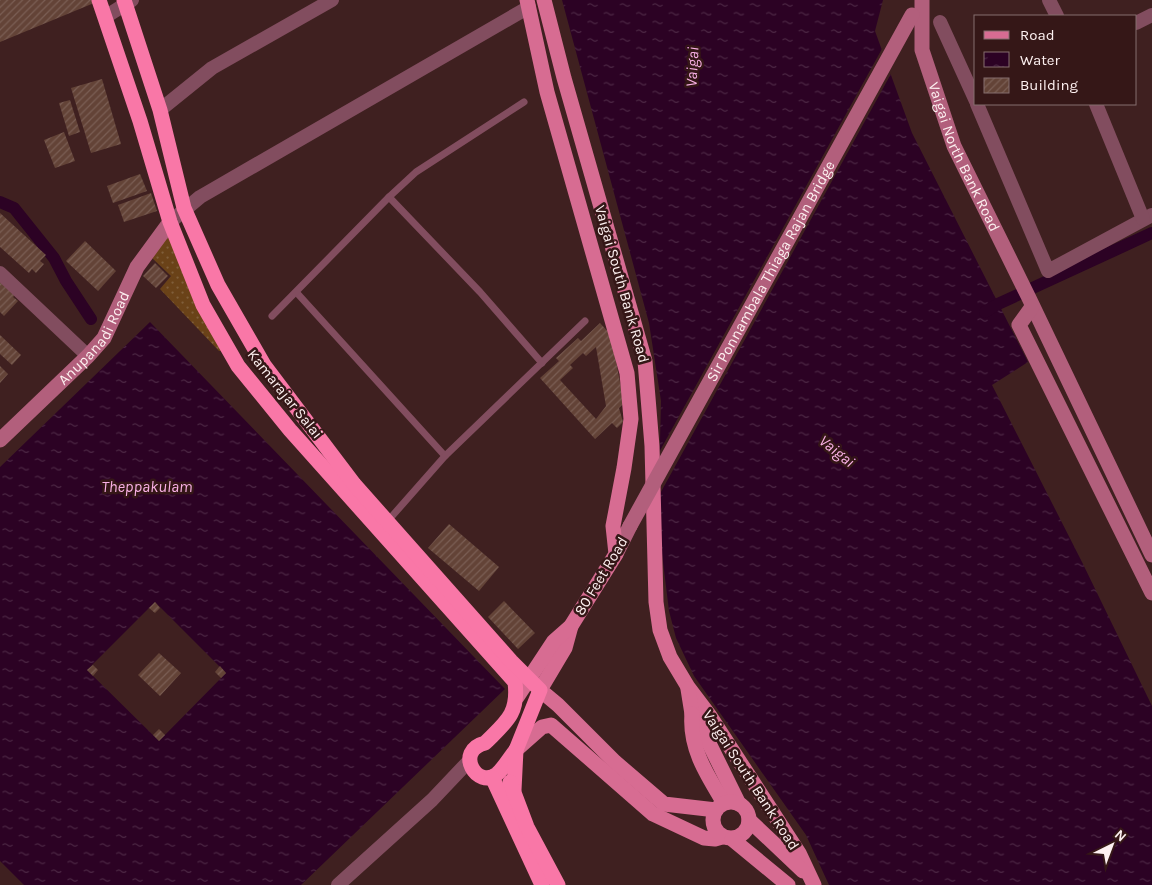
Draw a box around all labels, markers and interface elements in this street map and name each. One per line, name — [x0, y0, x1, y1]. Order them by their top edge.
legend — [974, 15, 1137, 105]
text: Road — [1020, 26, 1055, 44]
water label: Vaigai — [681, 46, 703, 88]
text: Water — [1020, 51, 1061, 69]
text: Building — [1020, 76, 1078, 94]
street label: Vaigai North Bank Road — [924, 80, 1004, 235]
street label: Sir Ponnambala Thiaga Rajan Bridge — [702, 158, 839, 385]
street label: Vaigai South Bank Road — [591, 203, 653, 365]
street label: Anupanadi Road — [54, 288, 133, 389]
street label: Kamarajar Salai — [244, 346, 326, 442]
water label: Vaigai — [815, 431, 859, 471]
water label: Theppakulam — [102, 477, 192, 496]
street label: 80 Feet Road — [571, 534, 631, 618]
street label: Vaigai South Bank Road — [699, 707, 803, 853]
north arrow — [1087, 820, 1137, 870]
text: N — [1111, 826, 1130, 845]

